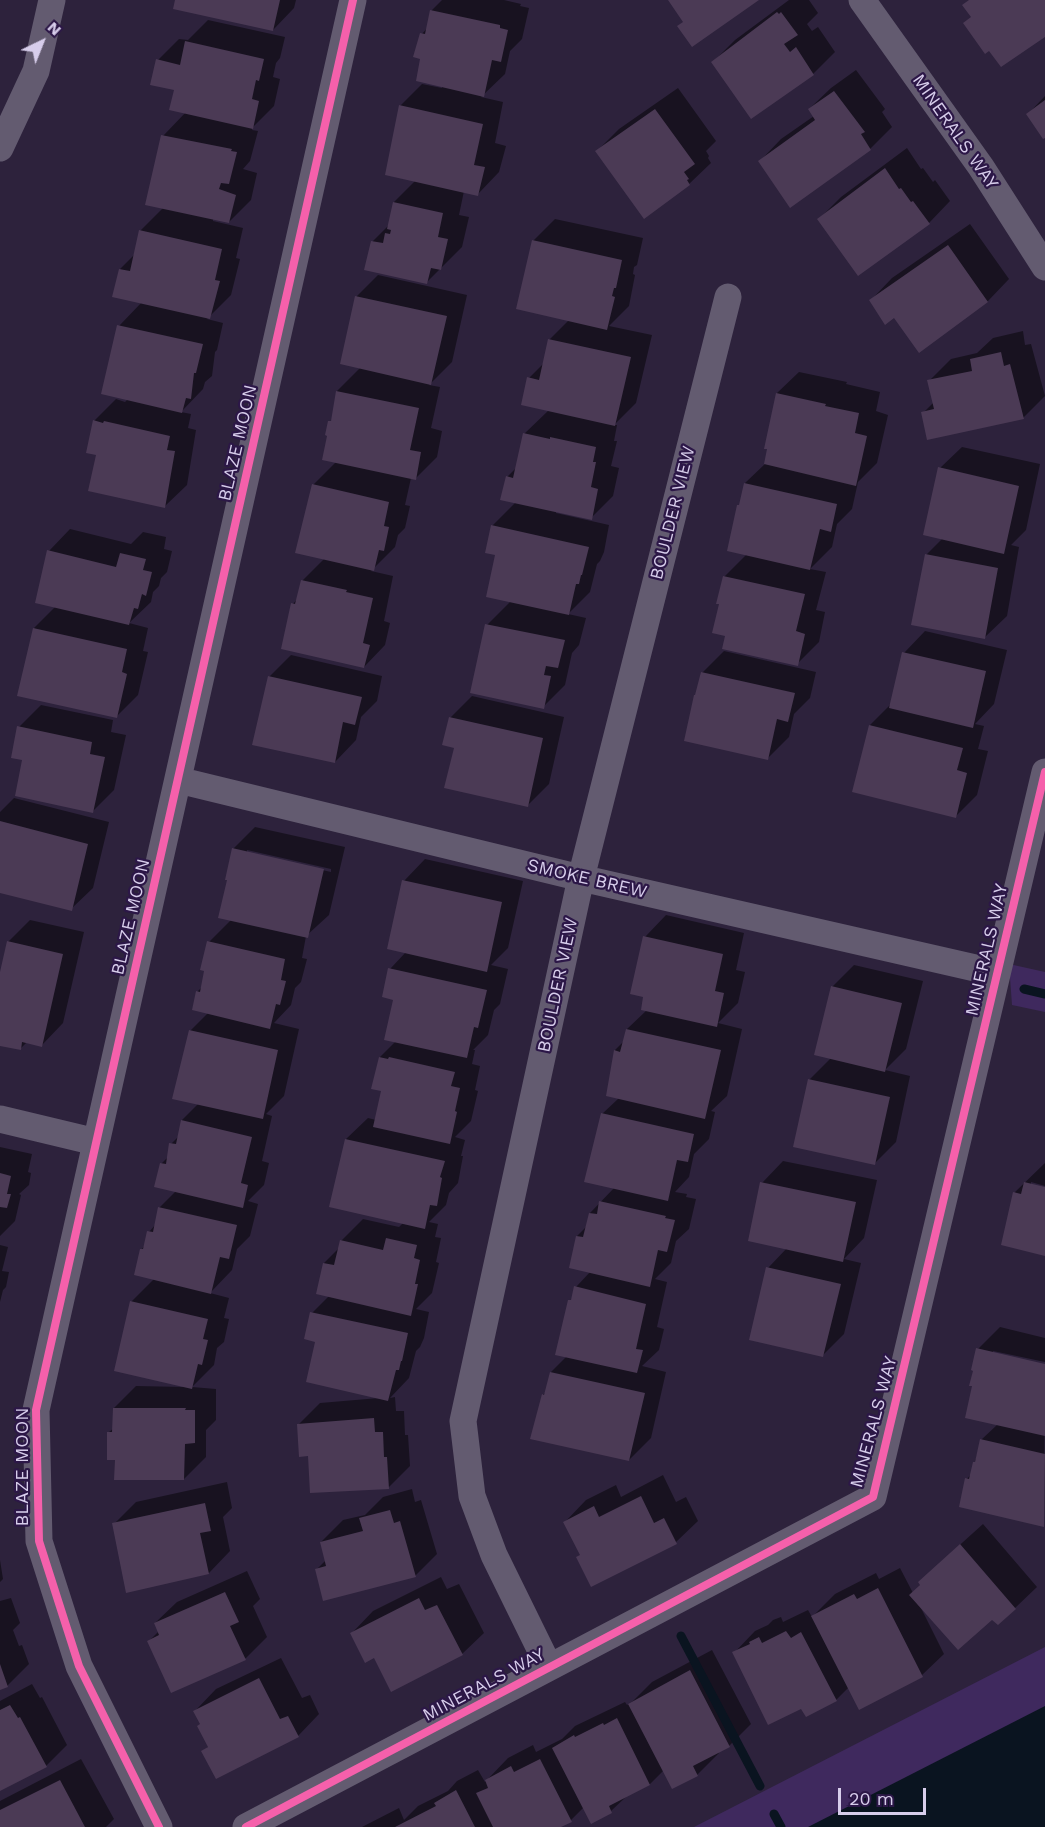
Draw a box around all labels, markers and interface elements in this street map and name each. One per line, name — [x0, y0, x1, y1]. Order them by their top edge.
north arrow — [12, 12, 72, 72]
text: N — [44, 17, 65, 39]
street label: MINERALS WAY — [907, 70, 1003, 194]
street label: BLAZE MOON — [214, 383, 262, 503]
street label: BOULDER VIEW — [646, 444, 700, 582]
street label: SMOKE BREW — [525, 855, 649, 903]
street label: BLAZE MOON — [107, 857, 155, 977]
street label: MINERALS WAY — [961, 882, 1013, 1018]
street label: BOULDER VIEW — [533, 916, 583, 1054]
street label: MINERALS WAY — [846, 1354, 902, 1490]
street label: BLAZE MOON — [12, 1408, 34, 1526]
street label: MINERALS WAY — [419, 1644, 549, 1726]
scale bar — [841, 1776, 930, 1814]
text: 20 m — [849, 1788, 894, 1809]

